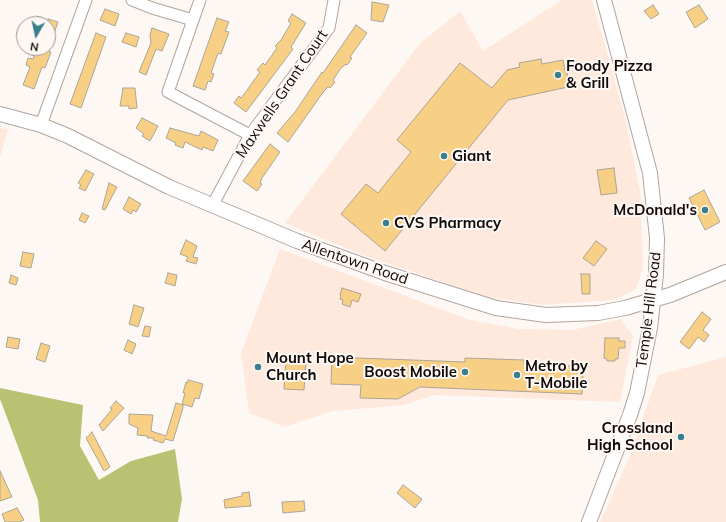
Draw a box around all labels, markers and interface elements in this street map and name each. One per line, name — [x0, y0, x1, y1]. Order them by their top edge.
north arrow — [16, 16, 56, 56]
street label: Maxwells Grant Court — [232, 27, 332, 161]
text: N — [29, 39, 39, 54]
place label: Foody Pizza & Grill — [566, 57, 653, 92]
marker: Foody Pizza & Grill — [553, 70, 563, 80]
place label: Giant — [452, 147, 491, 165]
marker: Giant — [439, 151, 449, 161]
place label: McDonald's — [613, 201, 697, 219]
marker: McDonald's — [700, 205, 710, 215]
place label: CVS Pharmacy — [394, 214, 501, 232]
marker: CVS Pharmacy — [381, 218, 391, 228]
street label: Allentown Road — [299, 235, 411, 289]
street label: Temple Hill Road — [633, 251, 665, 369]
place label: Mount Hope Church — [266, 349, 354, 384]
place label: Metro by T-Mobile — [525, 357, 588, 392]
marker: Mount Hope Church — [253, 362, 263, 372]
place label: Boost Mobile — [364, 363, 457, 381]
marker: Boost Mobile — [460, 367, 470, 377]
marker: Metro by T-Mobile — [512, 370, 522, 380]
place label: Crossland High School — [587, 419, 673, 454]
marker: Crossland High School — [676, 432, 686, 442]

